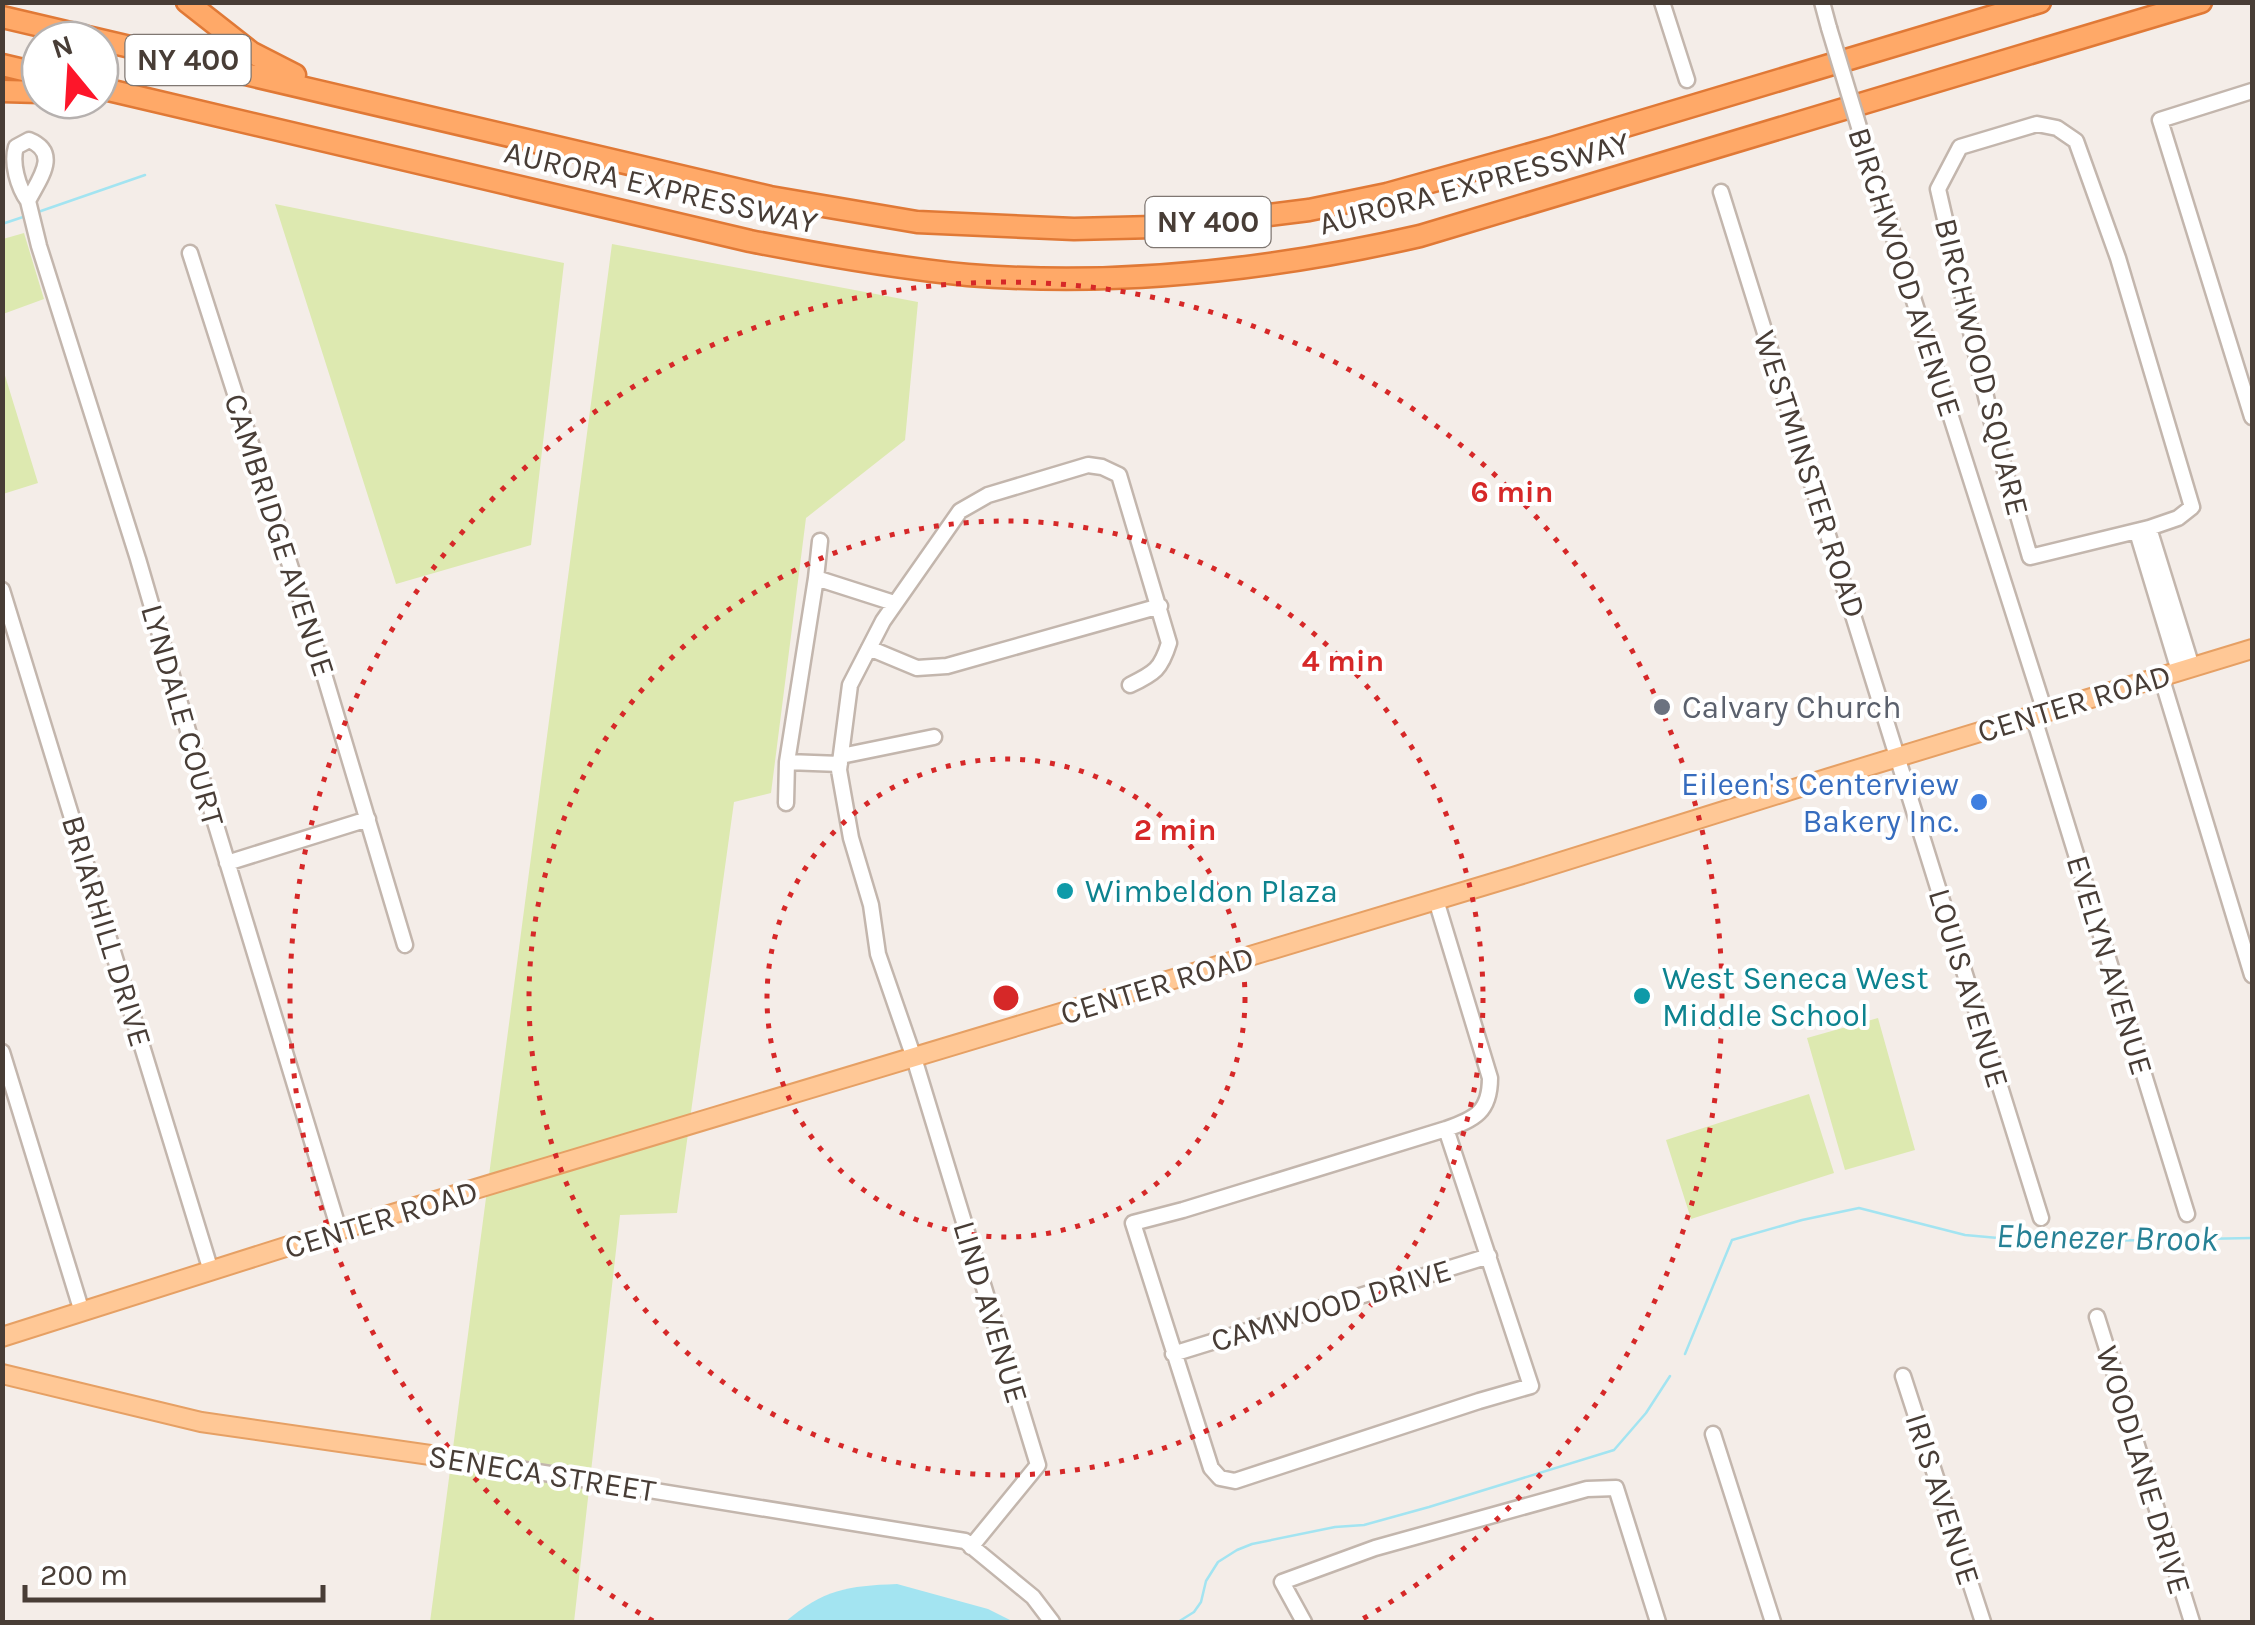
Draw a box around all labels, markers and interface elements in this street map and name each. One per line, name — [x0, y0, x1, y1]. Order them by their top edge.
north arrow — [20, 20, 120, 120]
text: N — [48, 28, 77, 65]
road number: NY 400 — [126, 35, 250, 85]
street label: BIRCHWOOD AVENUE — [1840, 123, 1969, 422]
street label: AURORA EXPRESSWAY — [1315, 124, 1634, 243]
street label: AURORA EXPRESSWAY — [501, 133, 822, 242]
road number: NY 400 — [1146, 197, 1270, 247]
street label: BIRCHWOOD SQUARE — [1927, 215, 2036, 520]
street label: WESTMINSTER ROAD — [1746, 326, 1874, 623]
street label: CAMBRIDGE AVENUE — [216, 389, 343, 681]
text: 6 min — [1471, 474, 1553, 510]
street label: LYNDALE COURT — [133, 600, 232, 830]
text: 4 min — [1302, 643, 1384, 679]
street label: CENTER ROAD — [1973, 656, 2175, 750]
place label: Calvary Church — [1682, 689, 1902, 726]
marker: Calvary Church — [1651, 696, 1673, 718]
place label: Eileen's Centerview Bakery Inc. — [1681, 766, 1959, 840]
marker: Eileen's Centerview Bakery Inc. — [1968, 791, 1990, 813]
street label: BRIARHILL DRIVE — [54, 811, 159, 1051]
text: 2 min — [1134, 812, 1216, 848]
street label: EVELYN AVENUE — [2058, 851, 2161, 1080]
place label: Wimbeldon Plaza — [1085, 873, 1338, 910]
marker: Wimbeldon Plaza — [1054, 880, 1076, 902]
street label: LOUIS AVENUE — [1921, 884, 2016, 1092]
street label: CENTER ROAD — [1056, 938, 1258, 1032]
place label: West Seneca West Middle School — [1662, 960, 1929, 1034]
centre of rings — [988, 980, 1024, 1016]
marker: West Seneca West Middle School — [1631, 985, 1653, 1007]
street label: CENTER ROAD — [280, 1172, 482, 1266]
water label: Ebenezer Brook — [1996, 1215, 2219, 1260]
street label: LIND AVENUE — [945, 1216, 1036, 1408]
street label: CAMWOOD DRIVE — [1206, 1251, 1456, 1360]
street label: WOODLANE DRIVE — [2088, 1342, 2199, 1599]
street label: IRIS AVENUE — [1897, 1408, 1988, 1590]
street label: SENECA STREET — [426, 1437, 658, 1510]
scale bar — [25, 1540, 322, 1602]
text: 200 m — [40, 1557, 128, 1593]

